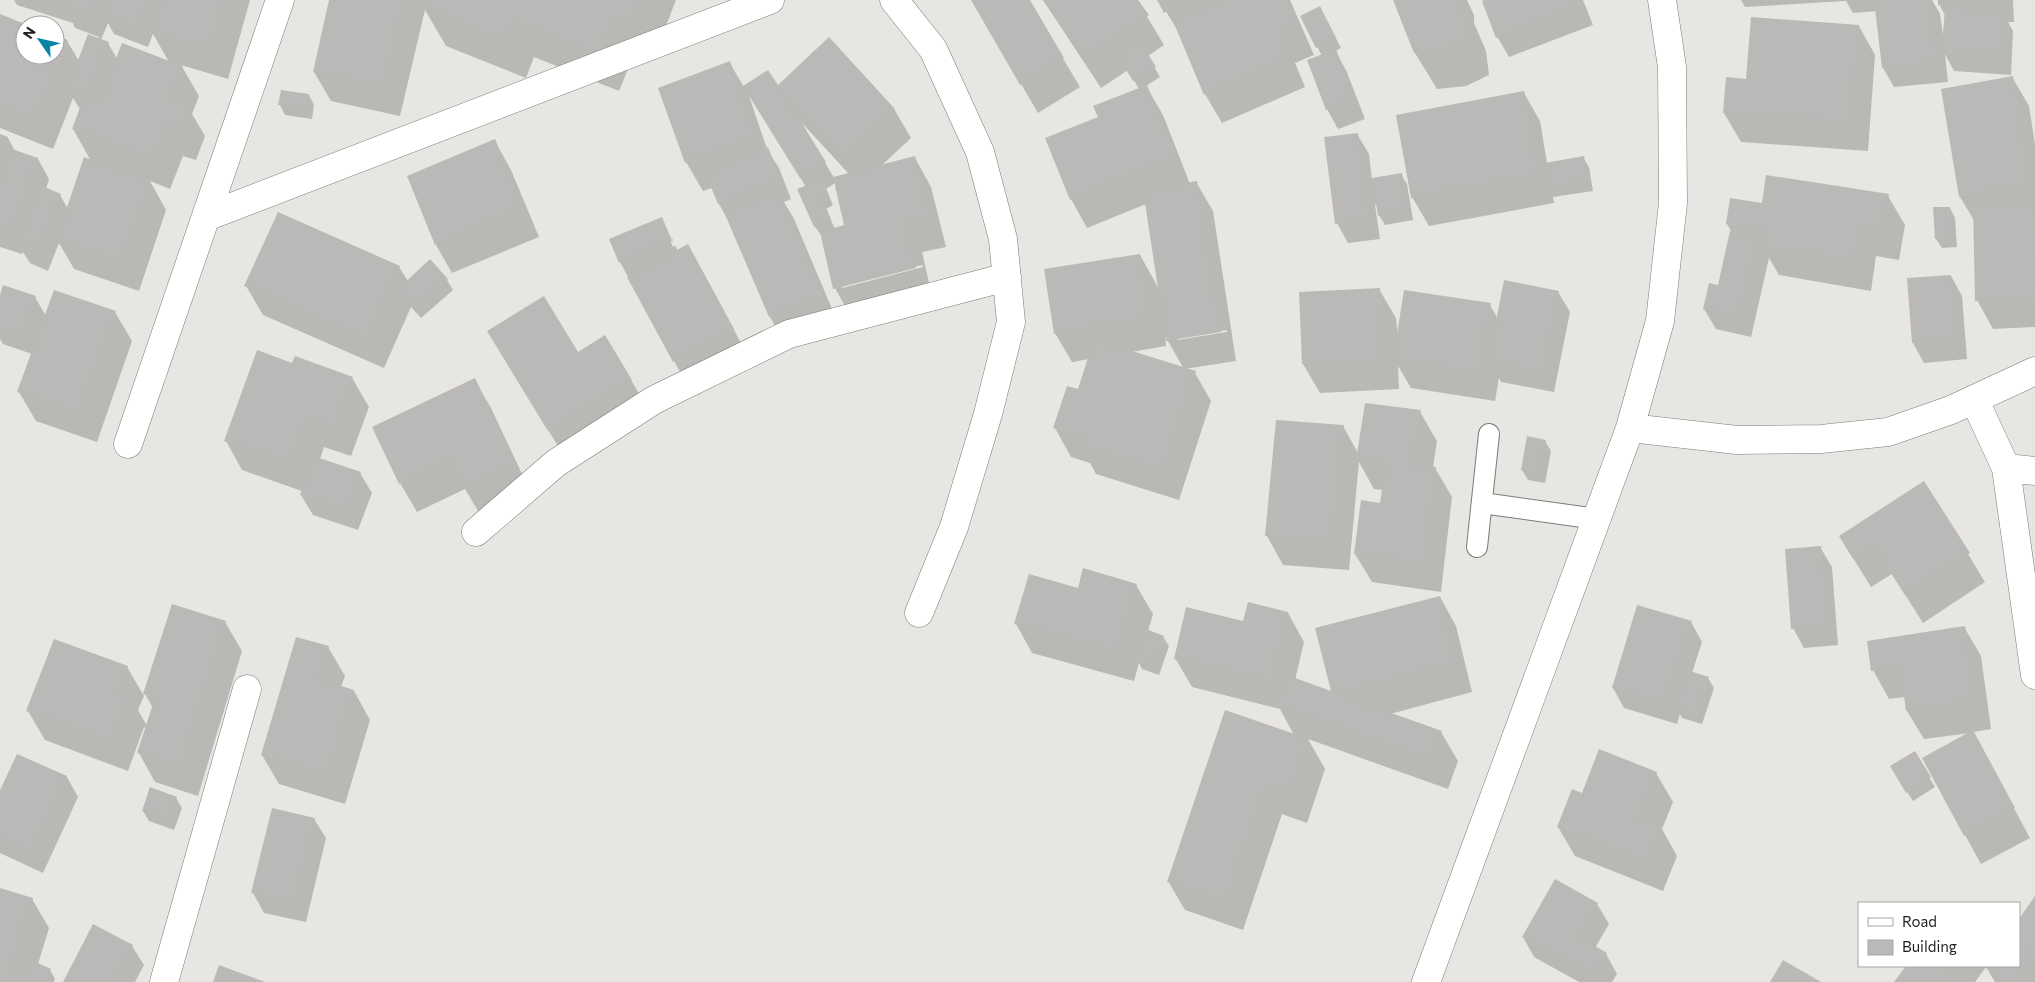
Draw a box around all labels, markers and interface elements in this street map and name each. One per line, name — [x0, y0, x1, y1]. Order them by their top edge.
north arrow — [15, 15, 65, 65]
text: N — [19, 23, 39, 42]
legend — [1858, 902, 2020, 967]
text: Road — [1902, 912, 1937, 930]
text: Building — [1902, 937, 1957, 955]

